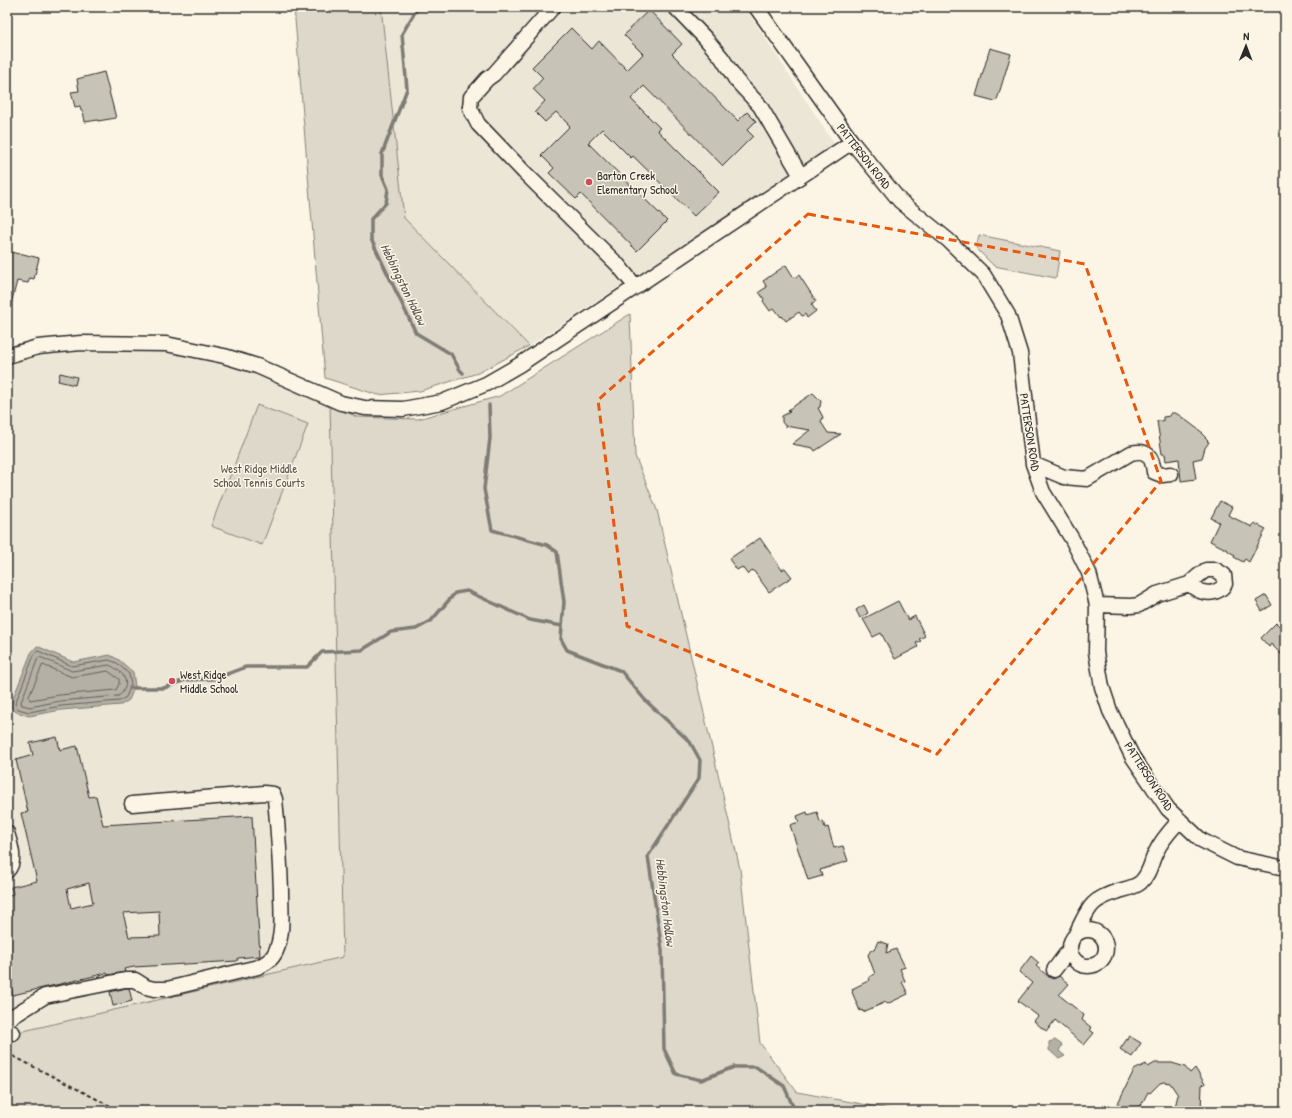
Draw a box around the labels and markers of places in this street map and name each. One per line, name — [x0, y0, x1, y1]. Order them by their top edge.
place label: Barton Creek Elementary School — [597, 167, 679, 198]
marker: Barton Creek Elementary School — [584, 177, 594, 187]
place label: West Ridge Middle School — [180, 666, 239, 697]
marker: West Ridge Middle School — [167, 676, 177, 686]

